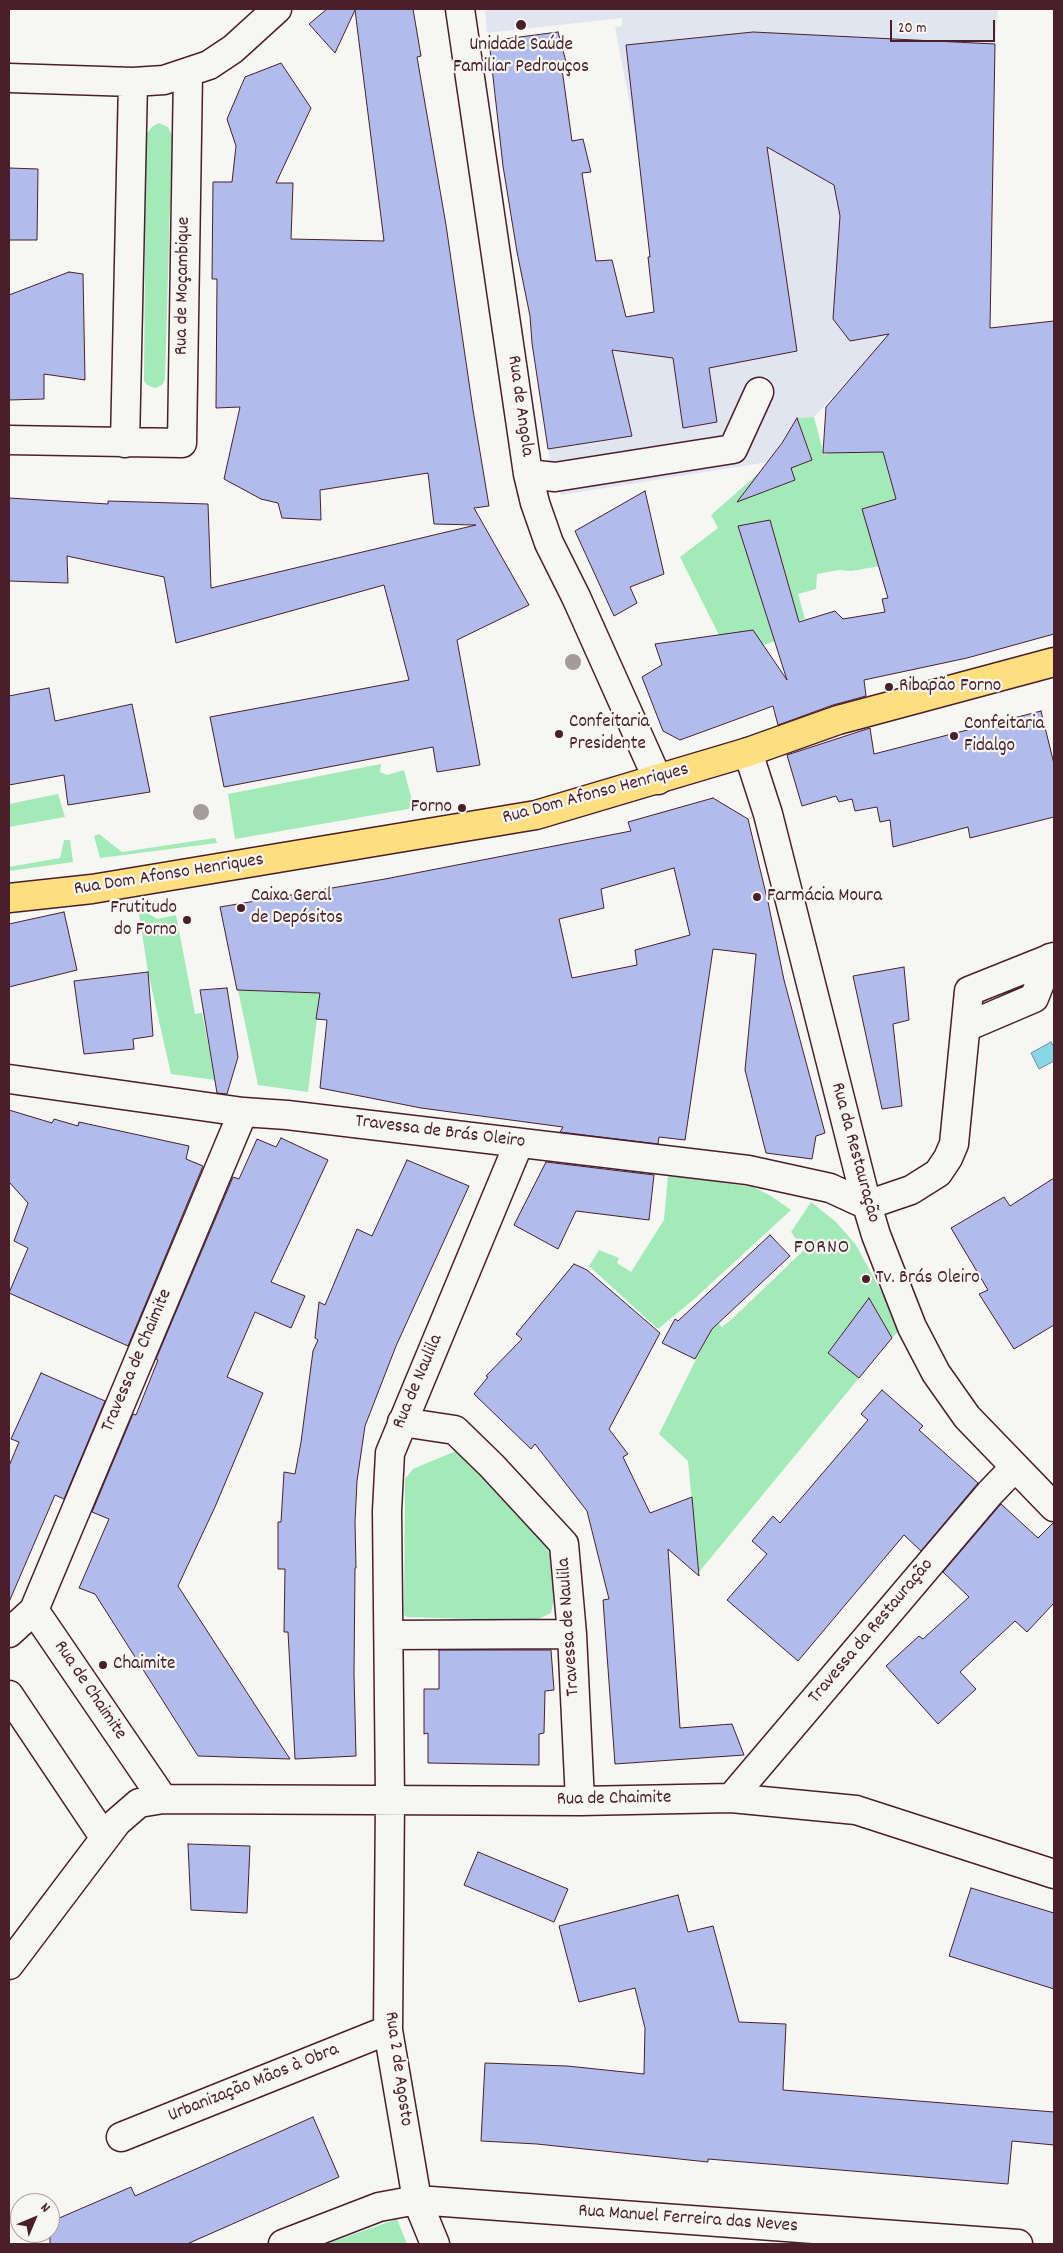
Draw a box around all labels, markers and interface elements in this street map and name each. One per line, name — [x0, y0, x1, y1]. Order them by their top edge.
scale bar — [893, 10, 998, 42]
marker: Unidade Saúde Familiar Pedrouços — [514, 18, 528, 32]
text: 20 m — [898, 18, 926, 40]
place label: Unidade Saúde Familiar Pedrouços — [453, 35, 589, 79]
street label: Rua de Moçambique — [171, 217, 197, 355]
street label: Rua de Angola — [501, 354, 537, 458]
place label: Ribapão Forno — [899, 676, 1001, 698]
marker: Ribapão Forno — [883, 681, 895, 693]
place label: Confeitaria Presidente — [569, 712, 650, 756]
place label: Confeitaria Fidalgo — [964, 714, 1045, 758]
marker: Confeitaria Presidente — [553, 728, 565, 740]
marker: Confeitaria Fidalgo — [948, 730, 960, 742]
street label: Rua Dom Afonso Henriques — [500, 759, 692, 831]
place label: Forno — [411, 797, 452, 819]
marker: Forno — [456, 802, 468, 814]
street label: Rua Dom Afonso Henriques — [72, 850, 266, 902]
place label: Caixa Geral de Depósitos — [251, 886, 343, 930]
place label: Farmácia Moura — [767, 886, 882, 908]
marker: Farmácia Moura — [751, 891, 763, 903]
place label: Frutitudo do Forno — [110, 898, 177, 942]
marker: Caixa Geral de Depósitos — [235, 902, 247, 914]
marker: Frutitudo do Forno — [181, 914, 193, 926]
street label: Rua da Restauração — [824, 1080, 884, 1226]
street label: Travessa de Brás Oleiro — [354, 1111, 526, 1155]
district label: FORNO — [793, 1237, 851, 1261]
place label: Tv. Brás Oleiro — [876, 1268, 980, 1290]
marker: Tv. Brás Oleiro — [860, 1273, 872, 1285]
street label: Travessa de Chaimite — [98, 1286, 178, 1436]
street label: Rua de Naulila — [389, 1331, 449, 1433]
street label: Travessa da Restauração — [805, 1555, 939, 1709]
street label: Travessa de Naulila — [554, 1557, 586, 1697]
street label: Rua de Chaimite — [47, 1637, 131, 1745]
place label: Chaimite — [113, 1654, 175, 1676]
marker: Chaimite — [97, 1659, 109, 1671]
street label: Rua de Chaimite — [556, 1788, 672, 1812]
street label: Rua 2 de Agosto — [378, 2010, 416, 2128]
street label: Urbanização Mãos à Obra — [165, 2039, 343, 2129]
north arrow — [10, 2193, 60, 2243]
text: N — [35, 2199, 54, 2218]
street label: Rua Manuel Ferreira das Neves — [577, 2201, 799, 2239]

